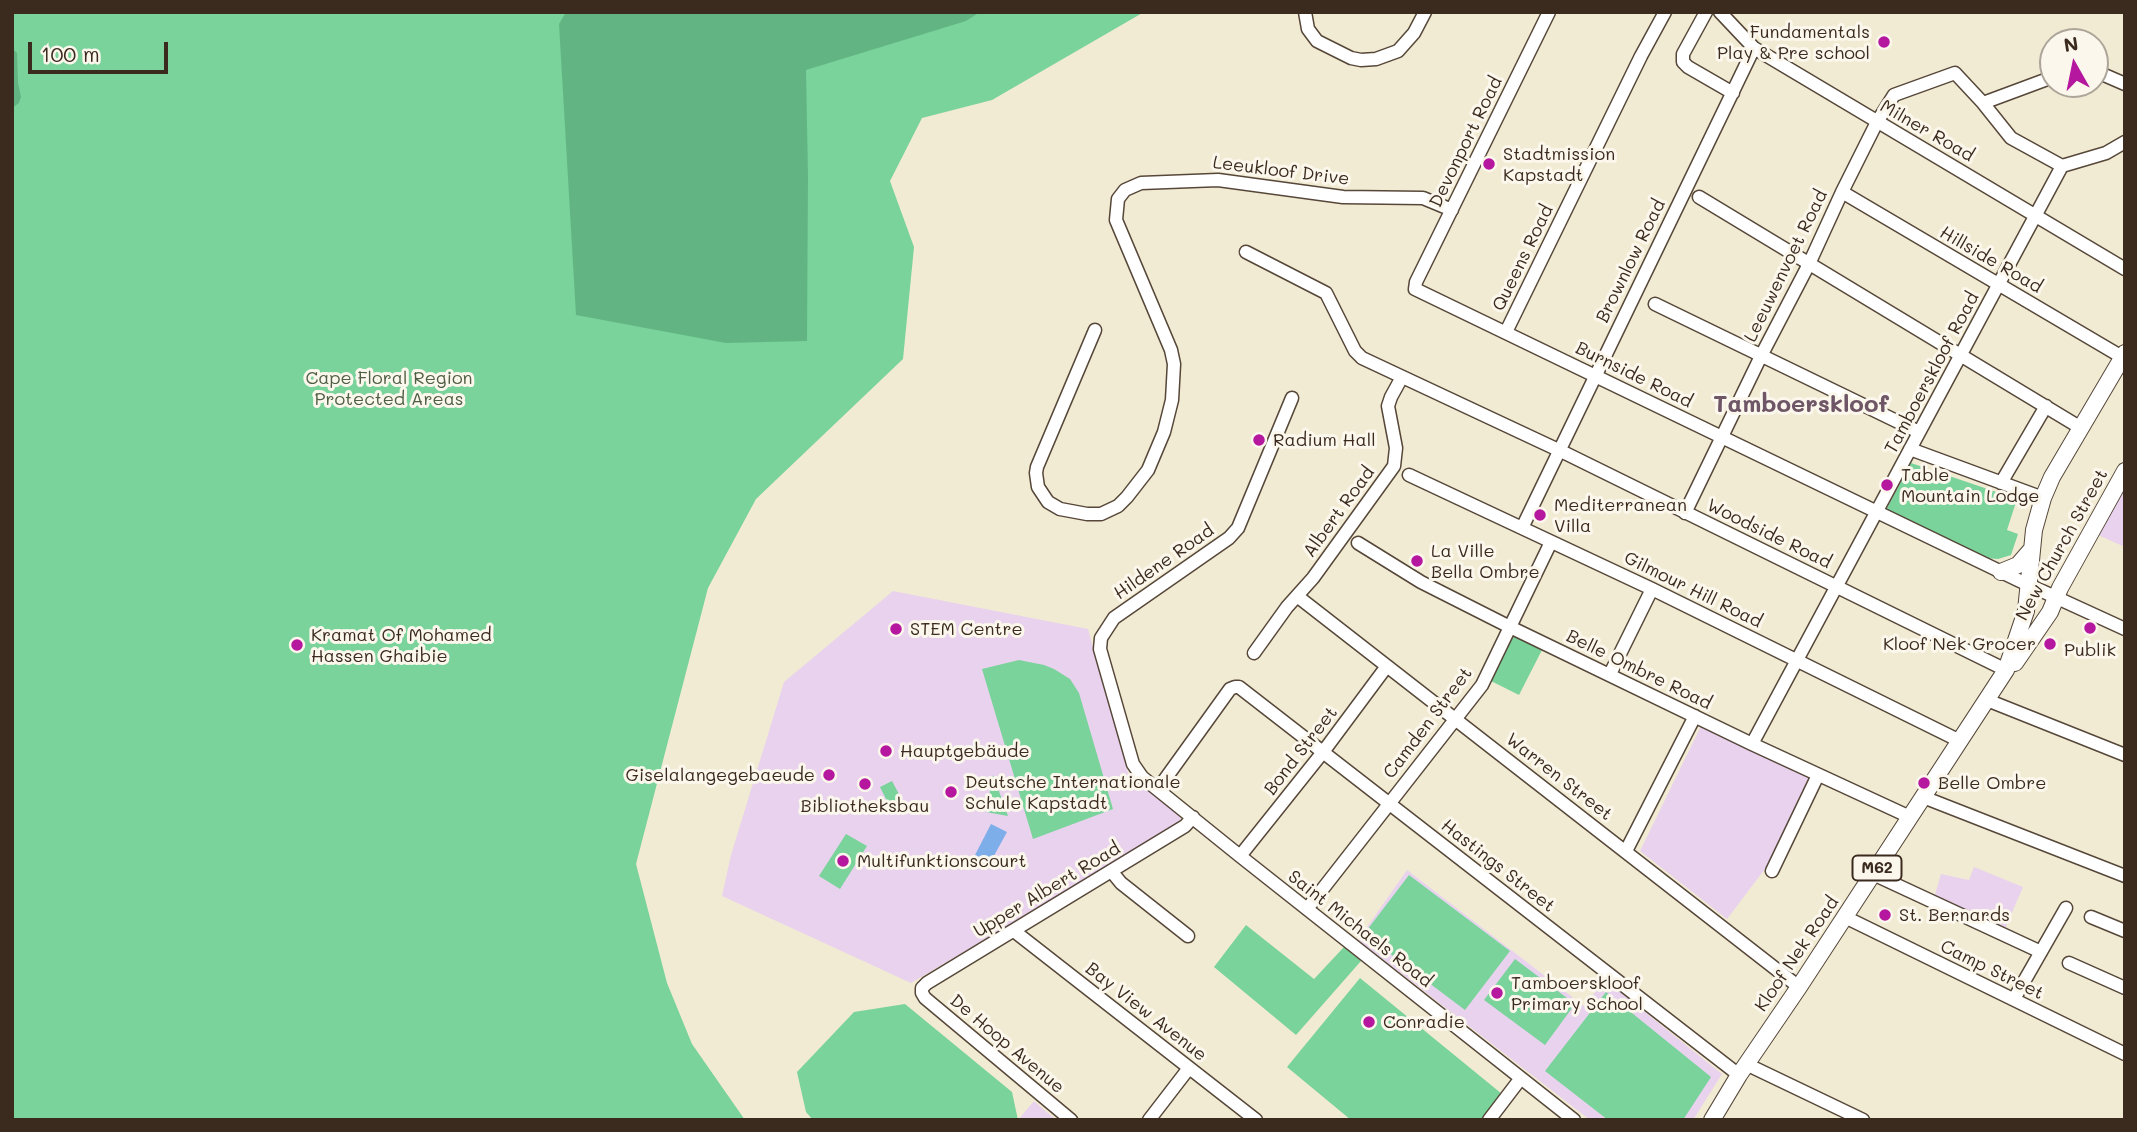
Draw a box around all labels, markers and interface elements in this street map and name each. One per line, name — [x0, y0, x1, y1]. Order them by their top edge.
place label: Fundamentals Play & Pre school — [1717, 21, 1870, 64]
scale bar — [32, 28, 172, 72]
north arrow — [2039, 28, 2109, 98]
text: N — [2062, 30, 2080, 57]
marker: Fundamentals Play & Pre school — [1876, 34, 1892, 50]
text: 100 m — [41, 40, 100, 67]
street label: Devonport Road — [1425, 73, 1507, 211]
street label: Milner Road — [1876, 95, 1978, 167]
place label: Stadtmission Kapstadt — [1503, 143, 1615, 186]
street label: Leeukloof Drive — [1212, 152, 1350, 190]
marker: Stadtmission Kapstadt — [1481, 156, 1497, 172]
street label: Leeuwenvoet Road — [1740, 186, 1832, 346]
street label: Brownlow Road — [1592, 196, 1670, 326]
street label: Queens Road — [1488, 201, 1558, 315]
street label: Hillside Road — [1936, 222, 2046, 298]
street label: Tamboerskloof Road — [1880, 289, 1984, 457]
street label: Burnside Road — [1572, 337, 1696, 413]
park label: Cape Floral Region Protected Areas — [305, 367, 473, 410]
district label: Tamboerskloof — [1713, 391, 1889, 419]
place label: Radium Hall — [1273, 429, 1376, 451]
marker: Radium Hall — [1251, 432, 1267, 448]
street label: Albert Road — [1299, 462, 1379, 562]
place label: Table Mountain Lodge — [1901, 464, 2039, 506]
street label: New Church Street — [2011, 465, 2113, 625]
marker: Table Mountain Lodge — [1879, 477, 1895, 493]
place label: Mediterranean Villa — [1554, 494, 1687, 536]
street label: Woodside Road — [1703, 494, 1835, 574]
marker: Mediterranean Villa — [1532, 507, 1548, 523]
street label: Hildene Road — [1110, 520, 1218, 604]
place label: La Ville Bella Ombre — [1431, 540, 1540, 582]
street label: Gilmour Hill Road — [1620, 547, 1766, 633]
marker: La Ville Bella Ombre — [1409, 553, 1425, 569]
place label: STEM Centre — [910, 618, 1023, 640]
marker: Publik — [2082, 620, 2098, 636]
marker: STEM Centre — [888, 621, 904, 637]
place label: Kramat Of Mohamed Hassen Ghaibie — [311, 624, 492, 666]
street label: Belle Ombre Road — [1563, 625, 1715, 715]
place label: Kloof Nek Grocer — [1883, 633, 2036, 655]
marker: Kloof Nek Grocer — [2042, 636, 2058, 652]
marker: Kramat Of Mohamed Hassen Ghaibie — [289, 637, 305, 653]
place label: Publik — [2064, 639, 2116, 661]
street label: Camden Street — [1379, 663, 1477, 783]
street label: Bond Street — [1260, 702, 1342, 800]
street label: Warren Street — [1501, 729, 1617, 825]
place label: Hauptgebäude — [900, 740, 1030, 762]
marker: Hauptgebäude — [878, 743, 894, 759]
place label: Giselalangegebaeude — [625, 764, 815, 786]
marker: Giselalangegebaeude — [821, 767, 837, 783]
place label: Deutsche Internationale Schule Kapstadt — [965, 771, 1181, 814]
place label: Belle Ombre — [1938, 772, 2047, 794]
marker: Belle Ombre — [1916, 775, 1932, 791]
marker: Bibliotheksbau — [857, 776, 873, 792]
marker: Deutsche Internationale Schule Kapstadt — [943, 784, 959, 800]
place label: Bibliotheksbau — [801, 795, 929, 817]
street label: Hastings Street — [1437, 815, 1559, 917]
street label: Upper Albert Road — [970, 838, 1124, 942]
place label: Multifunktionscourt — [857, 850, 1026, 872]
marker: Multifunktionscourt — [835, 853, 851, 869]
road number: M62 — [1853, 856, 1902, 880]
street label: Saint Michaels Road — [1283, 866, 1437, 992]
street label: Kloof Nek Road — [1751, 892, 1843, 1016]
place label: St. Bernards — [1899, 904, 2010, 926]
marker: St. Bernards — [1877, 907, 1893, 923]
street label: Camp Street — [1937, 936, 2047, 1004]
street label: Bay View Avenue — [1081, 958, 1211, 1066]
place label: Tamboerskloof Primary School — [1511, 972, 1643, 1014]
marker: Tamboerskloof Primary School — [1489, 985, 1505, 1001]
street label: De Hoop Avenue — [945, 990, 1069, 1098]
place label: Conradie — [1383, 1011, 1465, 1033]
marker: Conradie — [1361, 1014, 1377, 1030]

